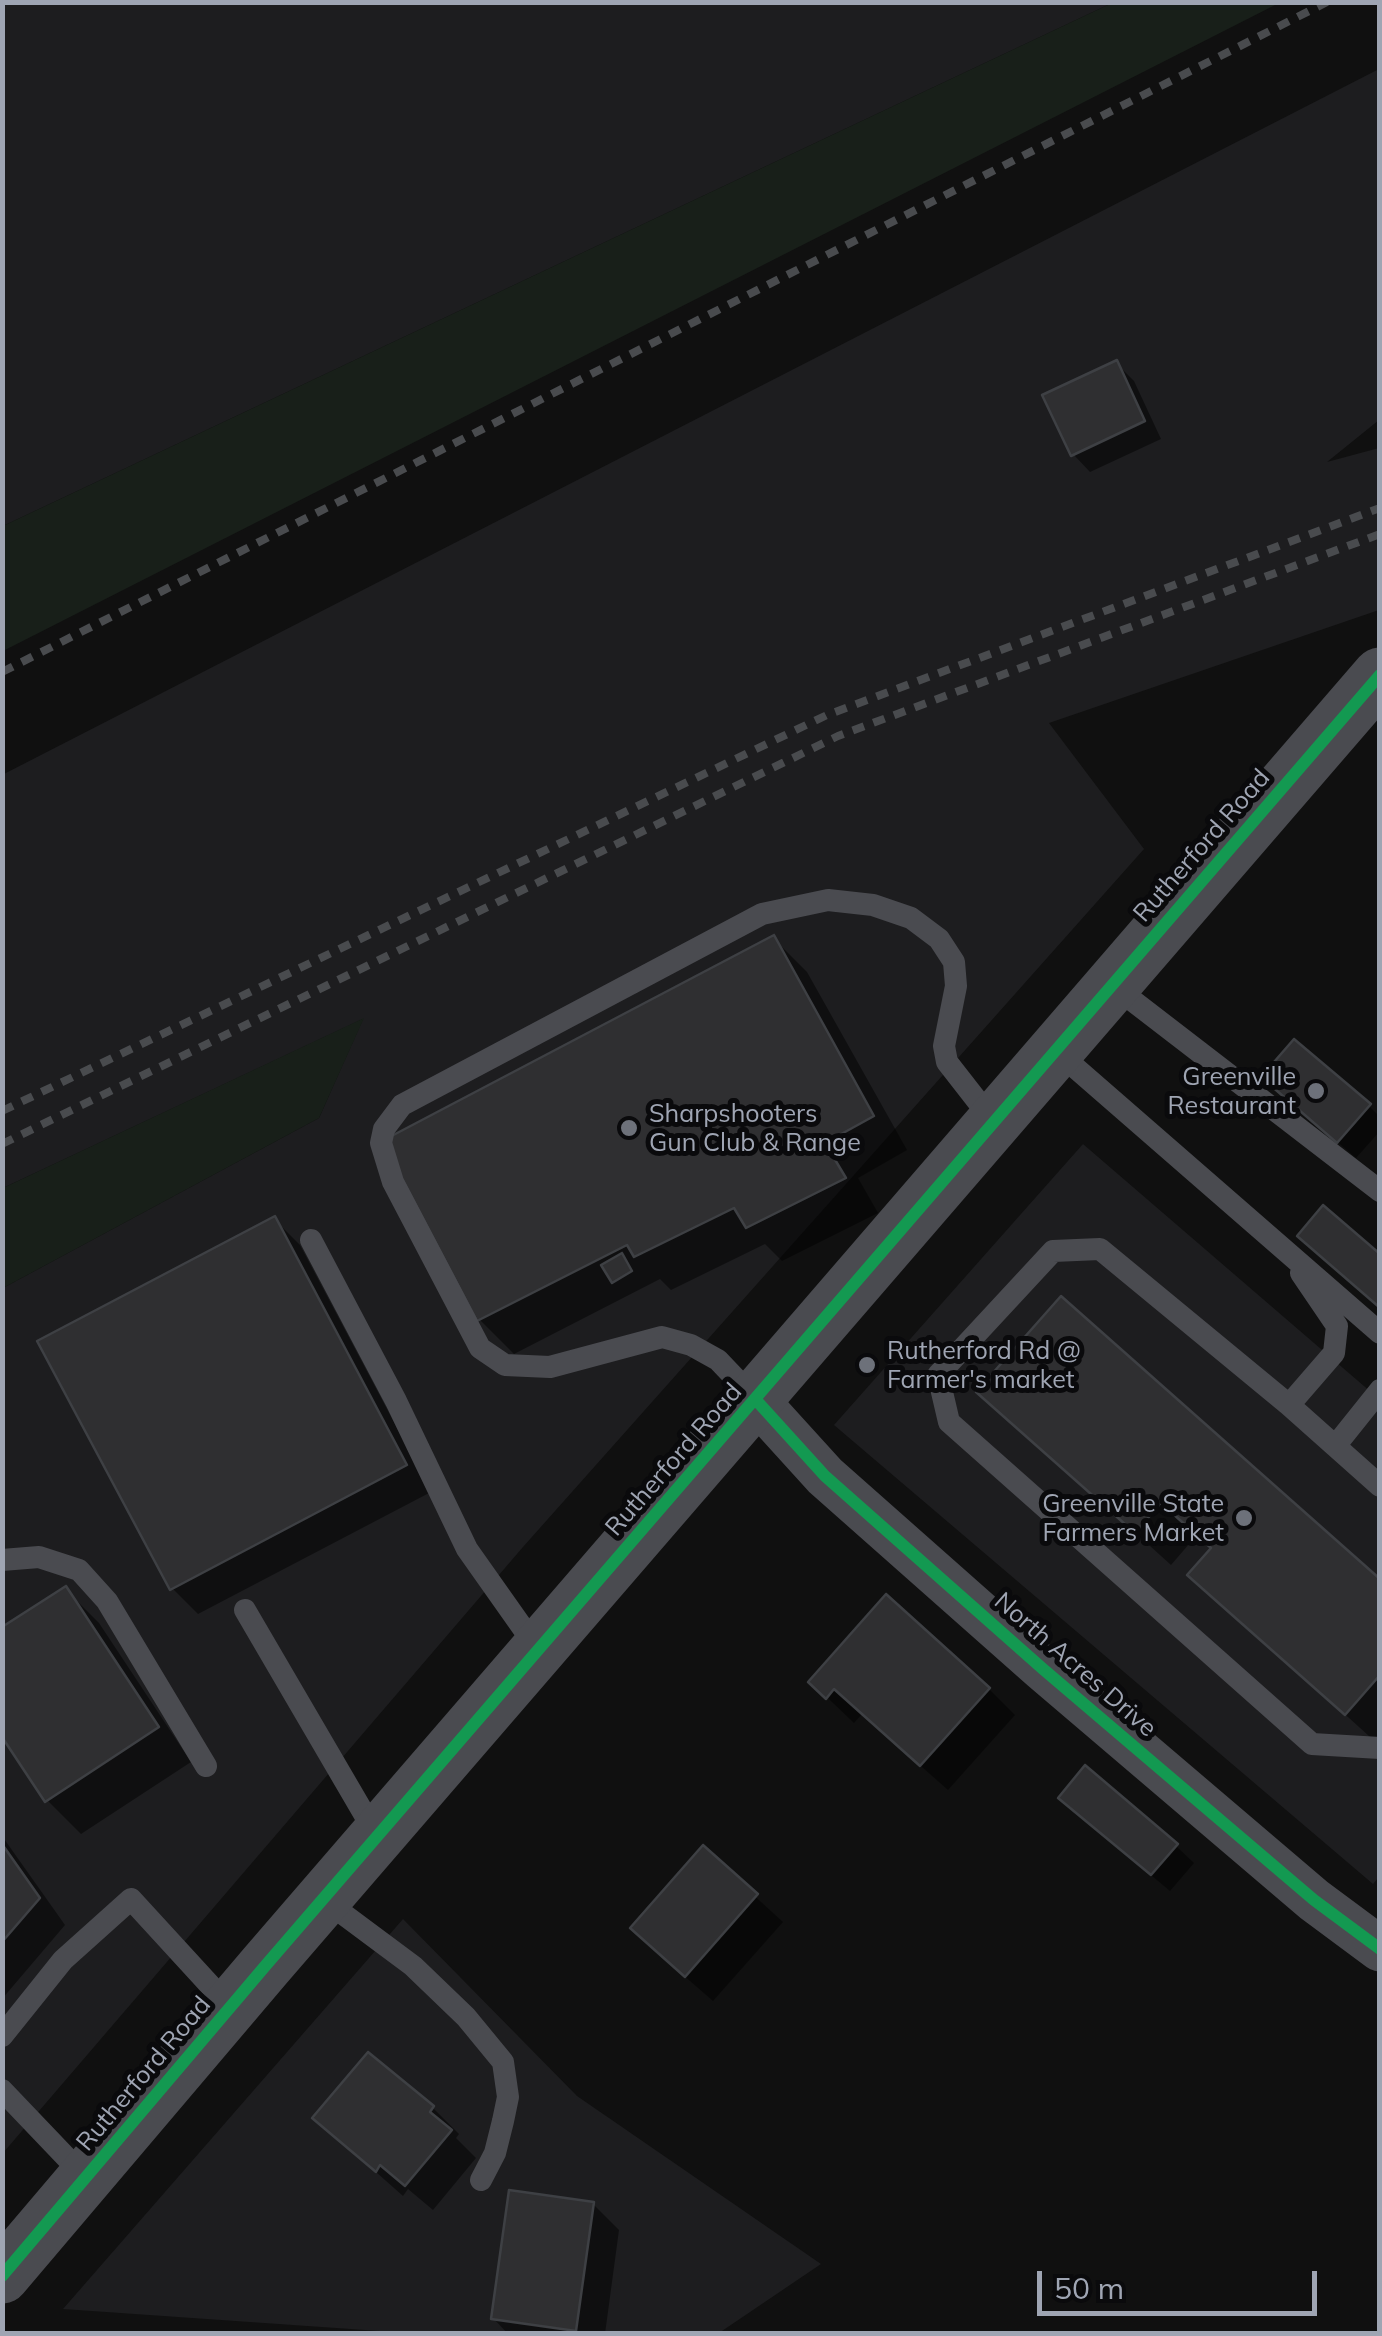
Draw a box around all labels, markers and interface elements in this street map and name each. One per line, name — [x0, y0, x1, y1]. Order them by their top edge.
street label: Rutherford Road — [1128, 763, 1276, 929]
place label: Greenville Restaurant — [1168, 1062, 1296, 1121]
marker: Greenville Restaurant — [1305, 1080, 1327, 1102]
place label: Sharpshooters Gun Club & Range — [649, 1099, 861, 1158]
marker: Sharpshooters Gun Club & Range — [618, 1117, 640, 1139]
place label: Rutherford Rd @ Farmer's market — [887, 1336, 1081, 1395]
marker: Rutherford Rd @ Farmer's market — [856, 1354, 878, 1376]
street label: Rutherford Road — [600, 1377, 748, 1543]
place label: Greenville State Farmers Market — [1042, 1489, 1224, 1548]
marker: Greenville State Farmers Market — [1233, 1507, 1255, 1529]
street label: North Acres Drive — [988, 1586, 1162, 1744]
street label: Rutherford Road — [71, 1991, 217, 2157]
scale bar — [1042, 2251, 1322, 2313]
text: 50 m — [1054, 2269, 1124, 2307]

